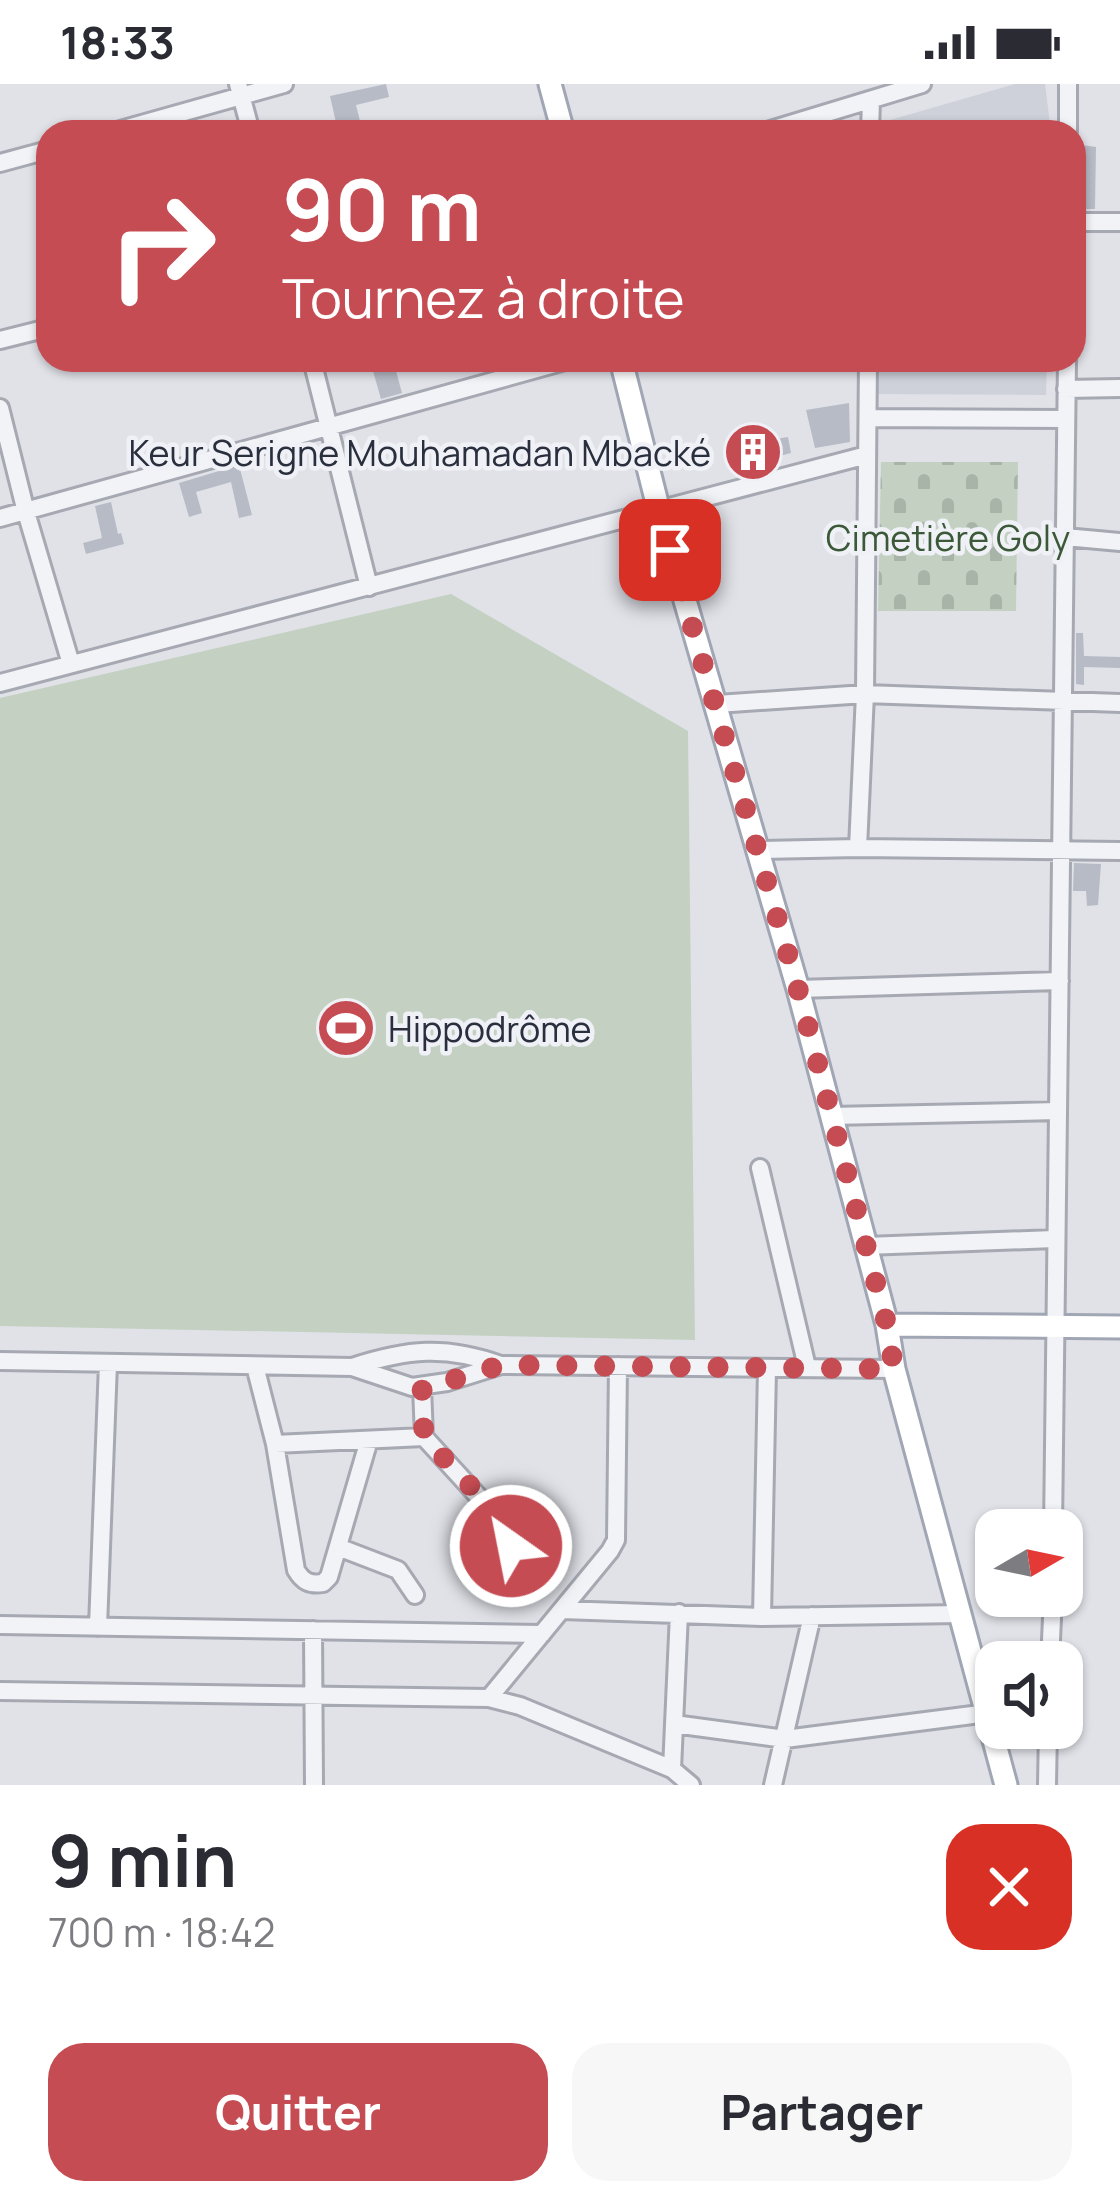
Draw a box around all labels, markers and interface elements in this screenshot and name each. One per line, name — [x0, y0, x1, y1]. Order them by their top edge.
text: 18:33 — [60, 11, 175, 73]
text: 90 m — [282, 151, 482, 266]
icon: right — [84, 168, 240, 324]
text: Tournez à droite — [282, 260, 685, 334]
building icon: Keur Serigne Mouhamadan Mbacké — [722, 421, 784, 483]
place label: Keur Serigne Mouhamadan Mbacké — [129, 428, 711, 477]
pin — [619, 499, 721, 601]
park label: Cimetière Goly — [826, 513, 1070, 562]
icon: arrive — [637, 517, 703, 583]
sports icon: Hippodrôme — [315, 997, 377, 1059]
place label: Hippodrôme — [388, 1004, 592, 1053]
position arrow — [448, 1483, 574, 1609]
north arrow — [975, 1509, 1083, 1617]
map controls — [975, 1509, 1083, 1749]
button: sound — [975, 1641, 1083, 1749]
text: 9 min — [48, 1810, 237, 1909]
button: close — [946, 1824, 1072, 1950]
text: 700 m · 18:42 — [48, 1905, 275, 1959]
button: Quitter — [48, 2043, 548, 2181]
button: Partager — [572, 2043, 1072, 2181]

